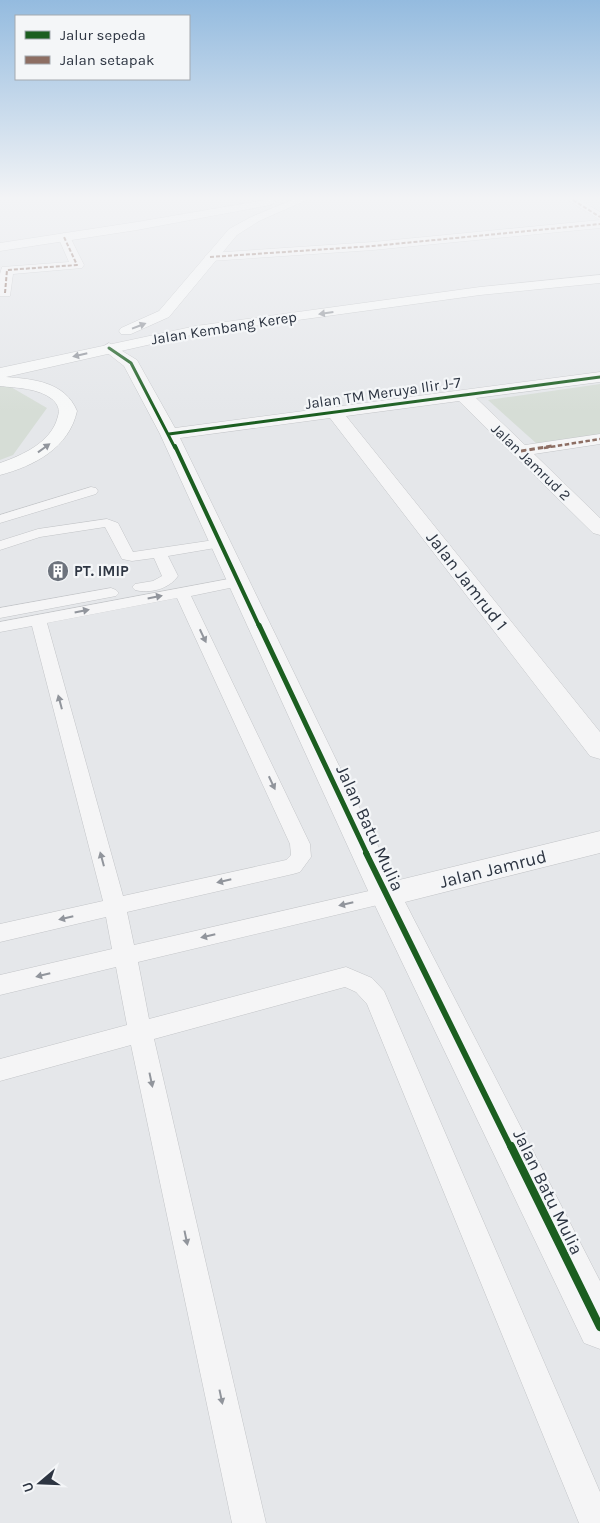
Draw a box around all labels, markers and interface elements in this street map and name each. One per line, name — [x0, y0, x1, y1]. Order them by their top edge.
legend — [15, 15, 190, 80]
text: Jalur sepeda — [60, 26, 146, 44]
text: Jalan setapak — [60, 51, 154, 69]
street label: Jalan Kembang Kerep — [150, 308, 298, 348]
one-way arrow — [318, 309, 334, 317]
one-way arrow — [132, 322, 146, 330]
one-way arrow — [72, 351, 87, 359]
street label: Jalan TM Meruya Ilir J-7 — [304, 373, 462, 413]
street label: Jalan Jamrud 2 — [488, 420, 574, 504]
one-way arrow — [37, 443, 50, 453]
street label: Jalan Jamrud 1 — [422, 527, 512, 635]
building icon: PT. IMIP — [46, 559, 70, 583]
place label: PT. IMIP — [74, 562, 129, 580]
one-way arrow — [147, 593, 163, 601]
one-way arrow — [75, 607, 91, 615]
one-way arrow — [199, 629, 207, 643]
one-way arrow — [56, 695, 64, 710]
street label: Jalan Batu Mulia — [331, 761, 409, 895]
one-way arrow — [268, 776, 276, 790]
street label: Jalan Jamrud — [437, 845, 549, 893]
one-way arrow — [98, 852, 106, 867]
one-way arrow — [217, 877, 232, 885]
one-way arrow — [339, 900, 354, 908]
one-way arrow — [58, 914, 73, 922]
one-way arrow — [201, 932, 216, 940]
one-way arrow — [35, 971, 50, 979]
one-way arrow — [147, 1072, 155, 1087]
street label: Jalan Batu Mulia — [508, 1126, 588, 1258]
one-way arrow — [182, 1231, 190, 1246]
one-way arrow — [217, 1389, 225, 1404]
north arrow — [15, 1458, 65, 1508]
text: U — [19, 1480, 38, 1494]

